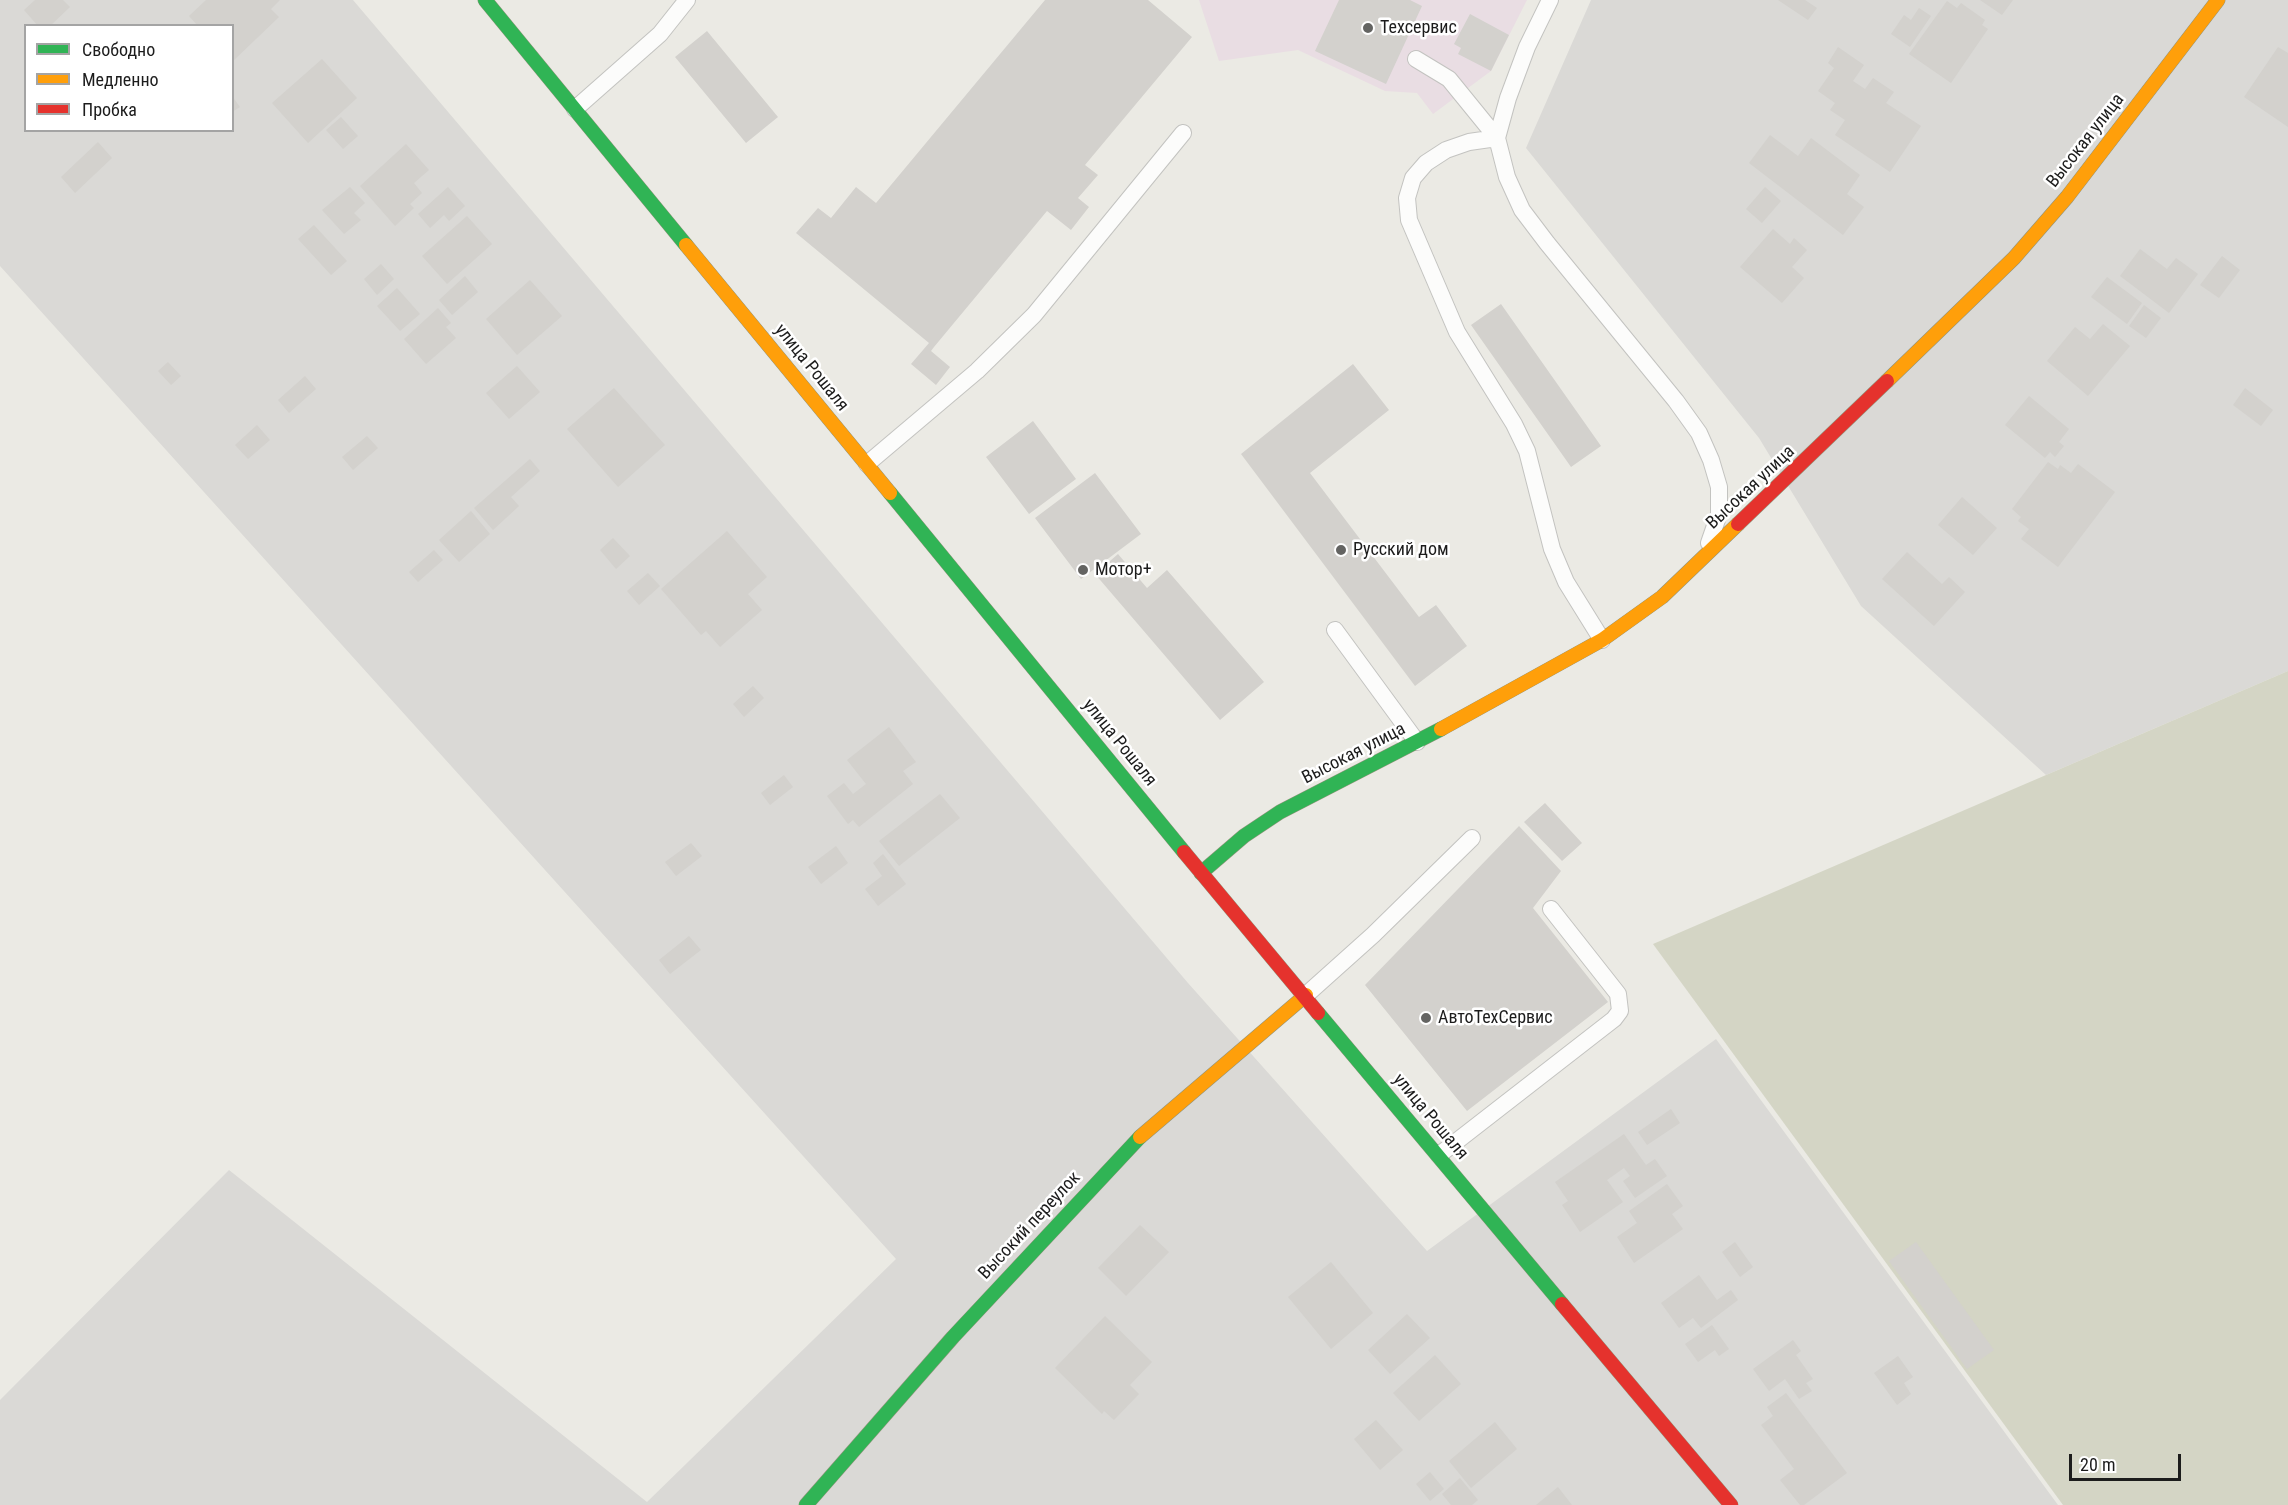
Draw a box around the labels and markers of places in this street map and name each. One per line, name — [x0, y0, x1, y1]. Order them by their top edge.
place label: Техсервис — [1380, 17, 1457, 39]
marker: Техсервис — [1361, 21, 1375, 35]
place label: Русский дом — [1353, 539, 1449, 561]
marker: Русский дом — [1334, 543, 1348, 557]
place label: Мотор+ — [1095, 559, 1152, 581]
marker: Мотор+ — [1076, 563, 1090, 577]
place label: АвтоТехСервис — [1438, 1007, 1553, 1029]
marker: АвтоТехСервис — [1419, 1011, 1433, 1025]

